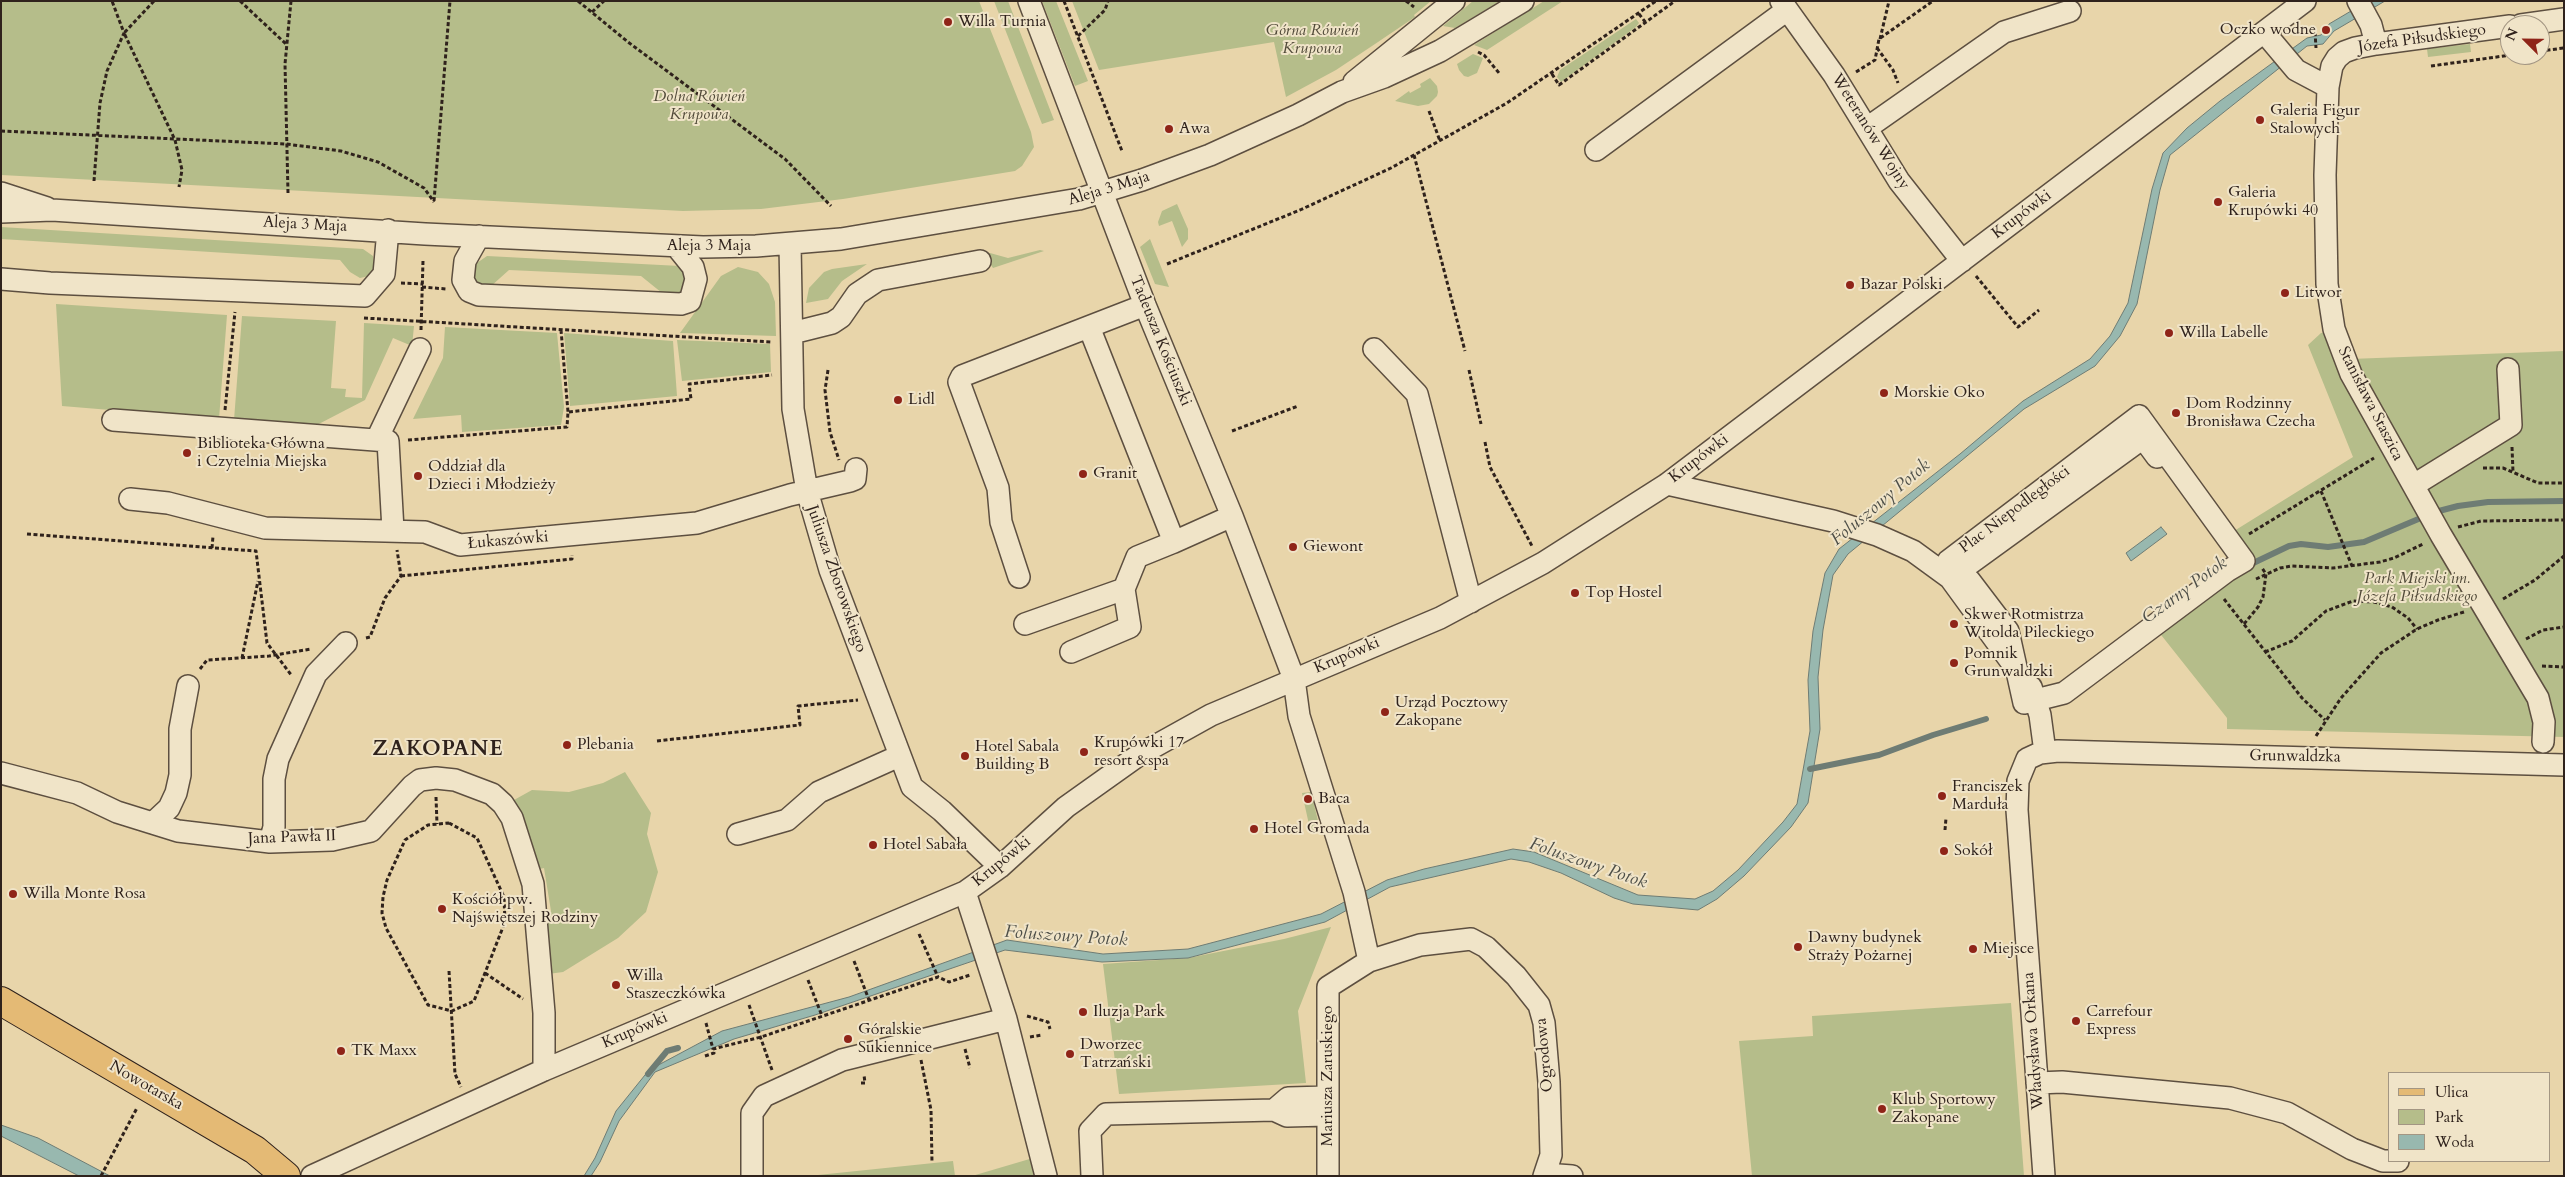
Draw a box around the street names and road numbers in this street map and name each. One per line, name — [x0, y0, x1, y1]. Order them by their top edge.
street label: Józefa Piłsudskiego — [2357, 21, 2487, 57]
street label: Weteranów Wojny — [1827, 70, 1913, 194]
street label: Aleja 3 Maja — [1066, 167, 1152, 211]
street label: Krupówki — [1988, 186, 2056, 244]
street label: Aleja 3 Maja — [262, 213, 348, 237]
street label: Aleja 3 Maja — [667, 236, 751, 256]
street label: Tadeusza Kościuszki — [1125, 273, 1195, 409]
street label: Stanisława Staszica — [2333, 344, 2407, 464]
street label: Krupówki — [1665, 430, 1733, 488]
street label: Plac Niepodległości — [1956, 462, 2074, 558]
street label: Juliusza Zborowskiego — [802, 503, 870, 655]
street label: Łukaszówki — [467, 528, 549, 554]
street label: Krupówki — [1311, 634, 1383, 678]
street label: Grunwaldzka — [2249, 747, 2341, 767]
street label: Jana Pawła II — [247, 827, 337, 849]
street label: Krupówki — [969, 833, 1035, 891]
street label: Władysława Orkana — [2020, 972, 2048, 1110]
street label: Mariusza Zaruskiego — [1318, 1005, 1338, 1147]
street label: Krupówki — [599, 1009, 671, 1053]
street label: Ogrodowa — [1532, 1017, 1558, 1093]
street label: Nowotarska — [106, 1057, 186, 1115]

